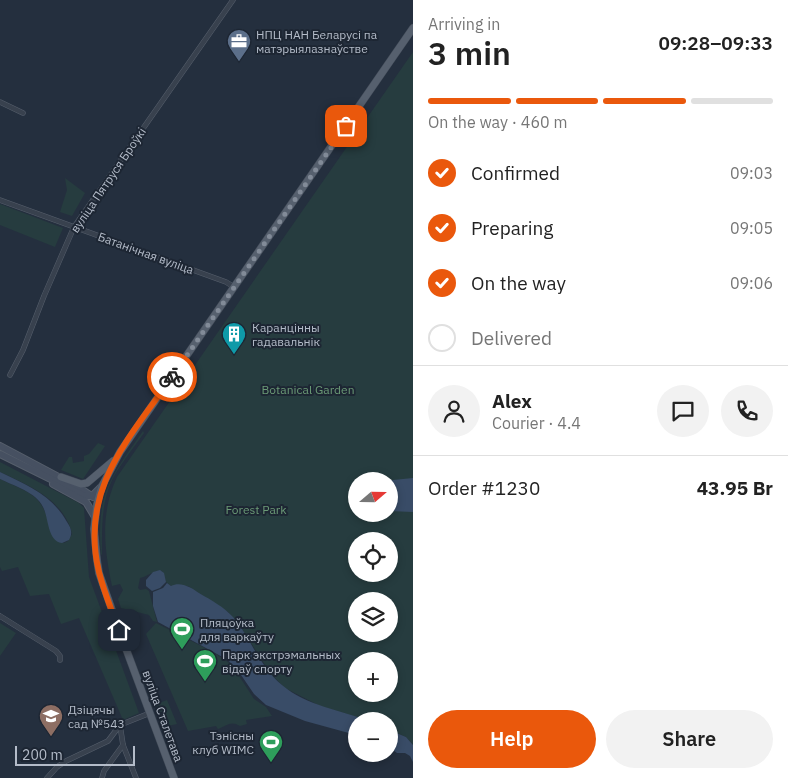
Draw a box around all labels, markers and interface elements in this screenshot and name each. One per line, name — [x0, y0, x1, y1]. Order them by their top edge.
text: Arriving in — [428, 14, 500, 34]
place label: НПЦ НАН Беларусі па матэрыялазнаўстве — [256, 27, 378, 56]
office icon: НПЦ НАН Беларусі па матэрыялазнаўстве — [226, 28, 252, 62]
text: 09:28–09:33 — [659, 31, 773, 55]
text: 3 min — [428, 32, 511, 74]
pin — [325, 105, 367, 147]
icon: bag — [332, 112, 360, 140]
text: On the way · 460 m — [428, 112, 567, 132]
street label: вуліца Пятруся Броўкі — [67, 124, 149, 236]
icon: check — [428, 159, 456, 187]
text: Confirmed — [471, 161, 560, 185]
text: 09:03 — [730, 163, 773, 183]
icon: check — [428, 214, 456, 242]
text: Preparing — [471, 216, 553, 240]
text: 09:05 — [730, 218, 773, 238]
street label: Батанічная вуліца — [96, 229, 196, 277]
icon: check — [428, 269, 456, 297]
text: On the way — [471, 271, 566, 295]
text: 09:06 — [730, 273, 773, 293]
place label: Каранцінны гадавальнік — [252, 320, 321, 349]
building icon: Каранцінны гадавальнік — [221, 321, 247, 355]
text: Delivered — [471, 326, 552, 350]
courier — [147, 352, 197, 402]
icon: bike — [158, 363, 186, 391]
park label: Botanical Garden — [262, 382, 354, 397]
button: person — [428, 385, 480, 437]
button: chat — [657, 385, 709, 437]
button: phone — [721, 385, 773, 437]
text: Alex — [492, 389, 532, 413]
text: Courier · 4.4 — [492, 413, 581, 433]
north arrow — [348, 472, 398, 522]
map controls — [348, 472, 398, 762]
text: Order #1230 — [428, 476, 540, 500]
text: 43.95 Br — [697, 476, 773, 500]
park label: Forest Park — [225, 502, 287, 517]
button: locate — [348, 532, 398, 582]
button: layers — [348, 592, 398, 642]
pin — [98, 609, 140, 651]
place label: Пляцоўка для варкаўту — [200, 615, 274, 644]
icon: home — [105, 616, 133, 644]
sports icon: Пляцоўка для варкаўту — [169, 616, 195, 650]
place label: Парк экстрэмальных відаў спорту — [222, 647, 340, 676]
sports icon: Парк экстрэмальных відаў спорту — [192, 648, 218, 682]
button: + — [348, 652, 398, 702]
street label: вуліца Сталетава — [139, 668, 187, 764]
place label: Дзіцячы сад №543 — [68, 702, 125, 731]
school or university icon: Дзіцячы сад №543 — [38, 703, 64, 737]
button: Help — [428, 710, 596, 768]
button: Share — [606, 710, 773, 768]
button: − — [348, 712, 398, 762]
place label: Тэнісны клуб WIMC — [192, 728, 255, 757]
sports icon: Тэнісны клуб WIMC — [258, 729, 284, 763]
scale bar — [15, 743, 135, 766]
text: 200 m — [22, 746, 63, 764]

